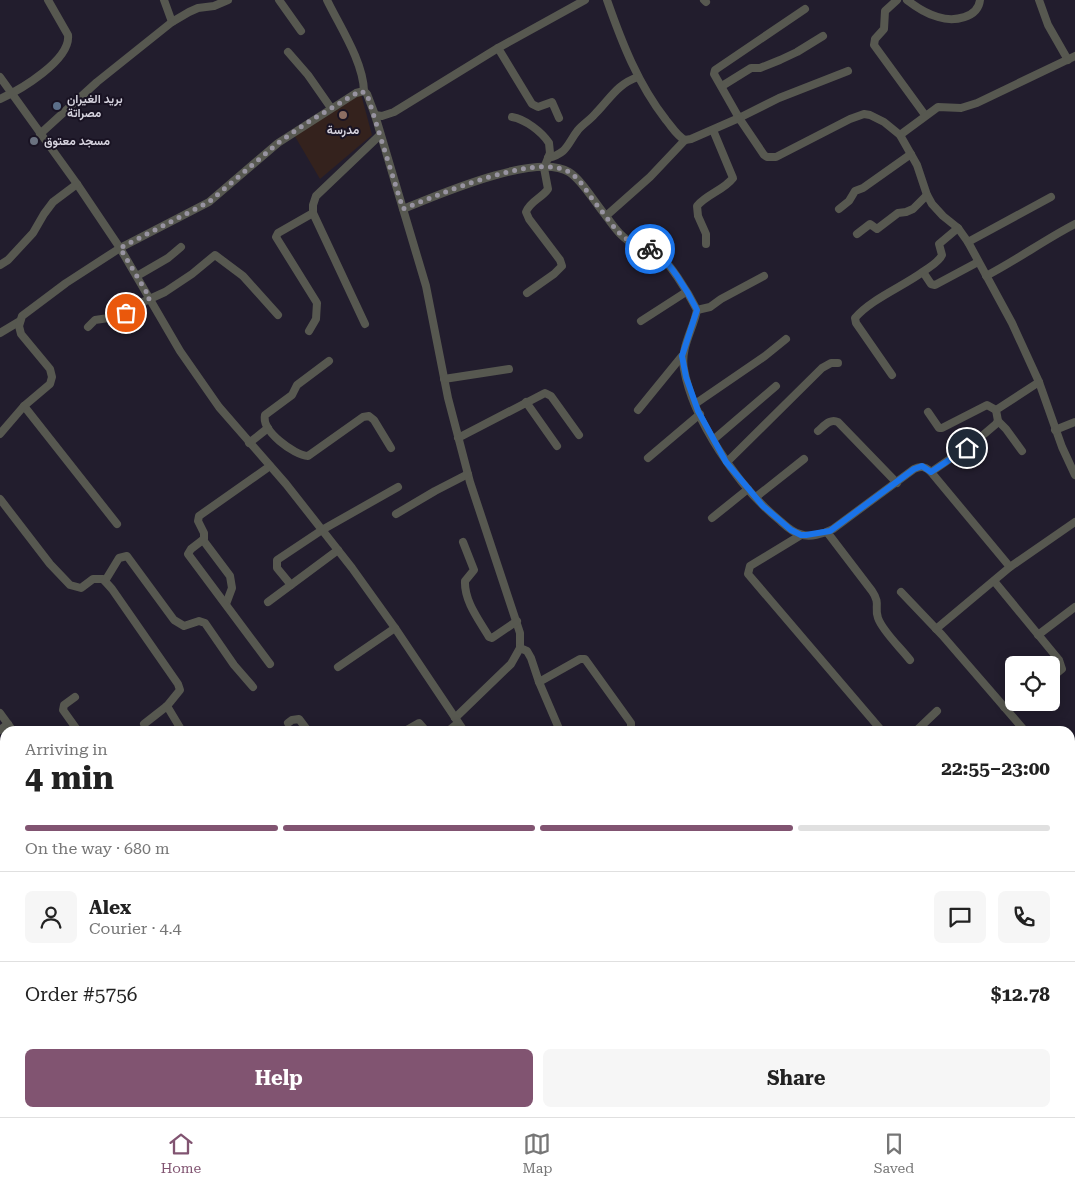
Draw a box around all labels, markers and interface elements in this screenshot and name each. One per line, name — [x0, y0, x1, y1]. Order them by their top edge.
place label: بريد الغيران مصراتة — [67, 92, 123, 121]
marker: بريد الغيران مصراتة — [51, 100, 63, 112]
marker: مدرسة — [337, 109, 349, 121]
place label: مدرسة — [327, 123, 360, 138]
place label: مسجد معتوق — [44, 134, 110, 149]
marker: مسجد معتوق — [28, 135, 40, 147]
courier — [625, 224, 675, 274]
icon: bike — [636, 235, 664, 263]
pin — [105, 292, 147, 334]
icon: bag — [112, 299, 140, 327]
pin — [946, 427, 988, 469]
icon: home — [953, 434, 981, 462]
map controls — [1005, 656, 1060, 711]
button: locate — [1005, 656, 1060, 711]
text: Arriving in — [25, 740, 108, 759]
text: 22:55–23:00 — [941, 757, 1050, 780]
text: 4 min — [25, 759, 114, 797]
text: On the way · 680 m — [25, 839, 170, 858]
button: person — [25, 891, 77, 943]
button: chat — [934, 891, 986, 943]
button: phone — [998, 891, 1050, 943]
text: Alex — [89, 896, 131, 919]
text: Courier · 4.4 — [89, 919, 182, 938]
text: Order #5756 — [25, 983, 137, 1006]
text: $12.78 — [991, 983, 1050, 1006]
button: Help — [25, 1049, 533, 1107]
button: Share — [543, 1049, 1050, 1107]
tab: Home — [161, 1130, 201, 1176]
tab: Map — [523, 1130, 552, 1176]
tab: Saved — [874, 1130, 914, 1176]

